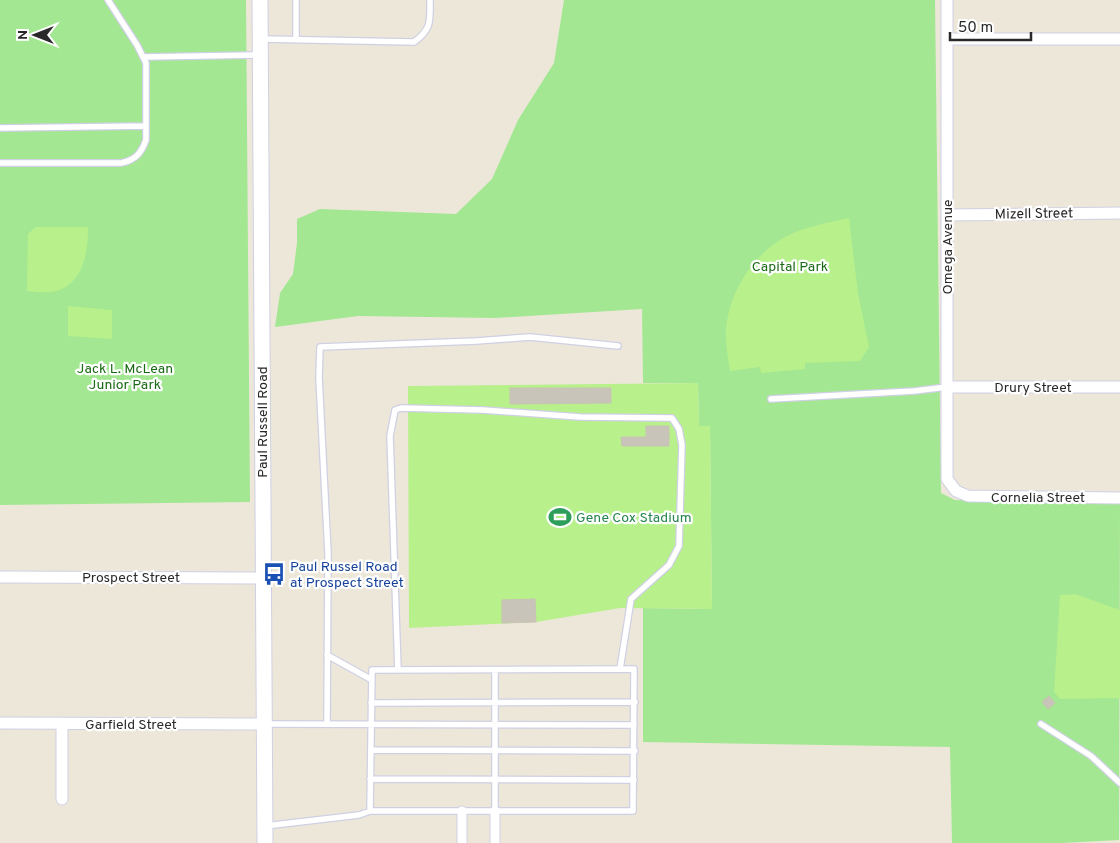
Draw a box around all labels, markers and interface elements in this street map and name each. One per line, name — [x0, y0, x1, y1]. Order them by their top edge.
north arrow — [10, 10, 60, 60]
scale bar — [950, 10, 1031, 42]
text: 50 m — [958, 19, 993, 38]
text: N — [15, 30, 32, 40]
street label: Omega Avenue — [940, 199, 957, 295]
street label: Mizell Street — [995, 205, 1073, 224]
park label: Capital Park — [752, 259, 828, 276]
park label: Jack L. McLean Junior Park — [77, 361, 173, 394]
street label: Paul Russell Road — [255, 366, 272, 478]
street label: Drury Street — [994, 380, 1072, 397]
street label: Cornelia Street — [991, 490, 1085, 507]
sports icon: Gene Cox Stadium — [547, 504, 573, 530]
place label: Gene Cox Stadium — [576, 510, 692, 527]
place label: Paul Russel Road at Prospect Street — [290, 559, 404, 592]
bus stop icon: Paul Russel Road at Prospect Street — [261, 561, 287, 587]
street label: Prospect Street — [82, 570, 180, 587]
street label: Garfield Street — [85, 717, 177, 734]

